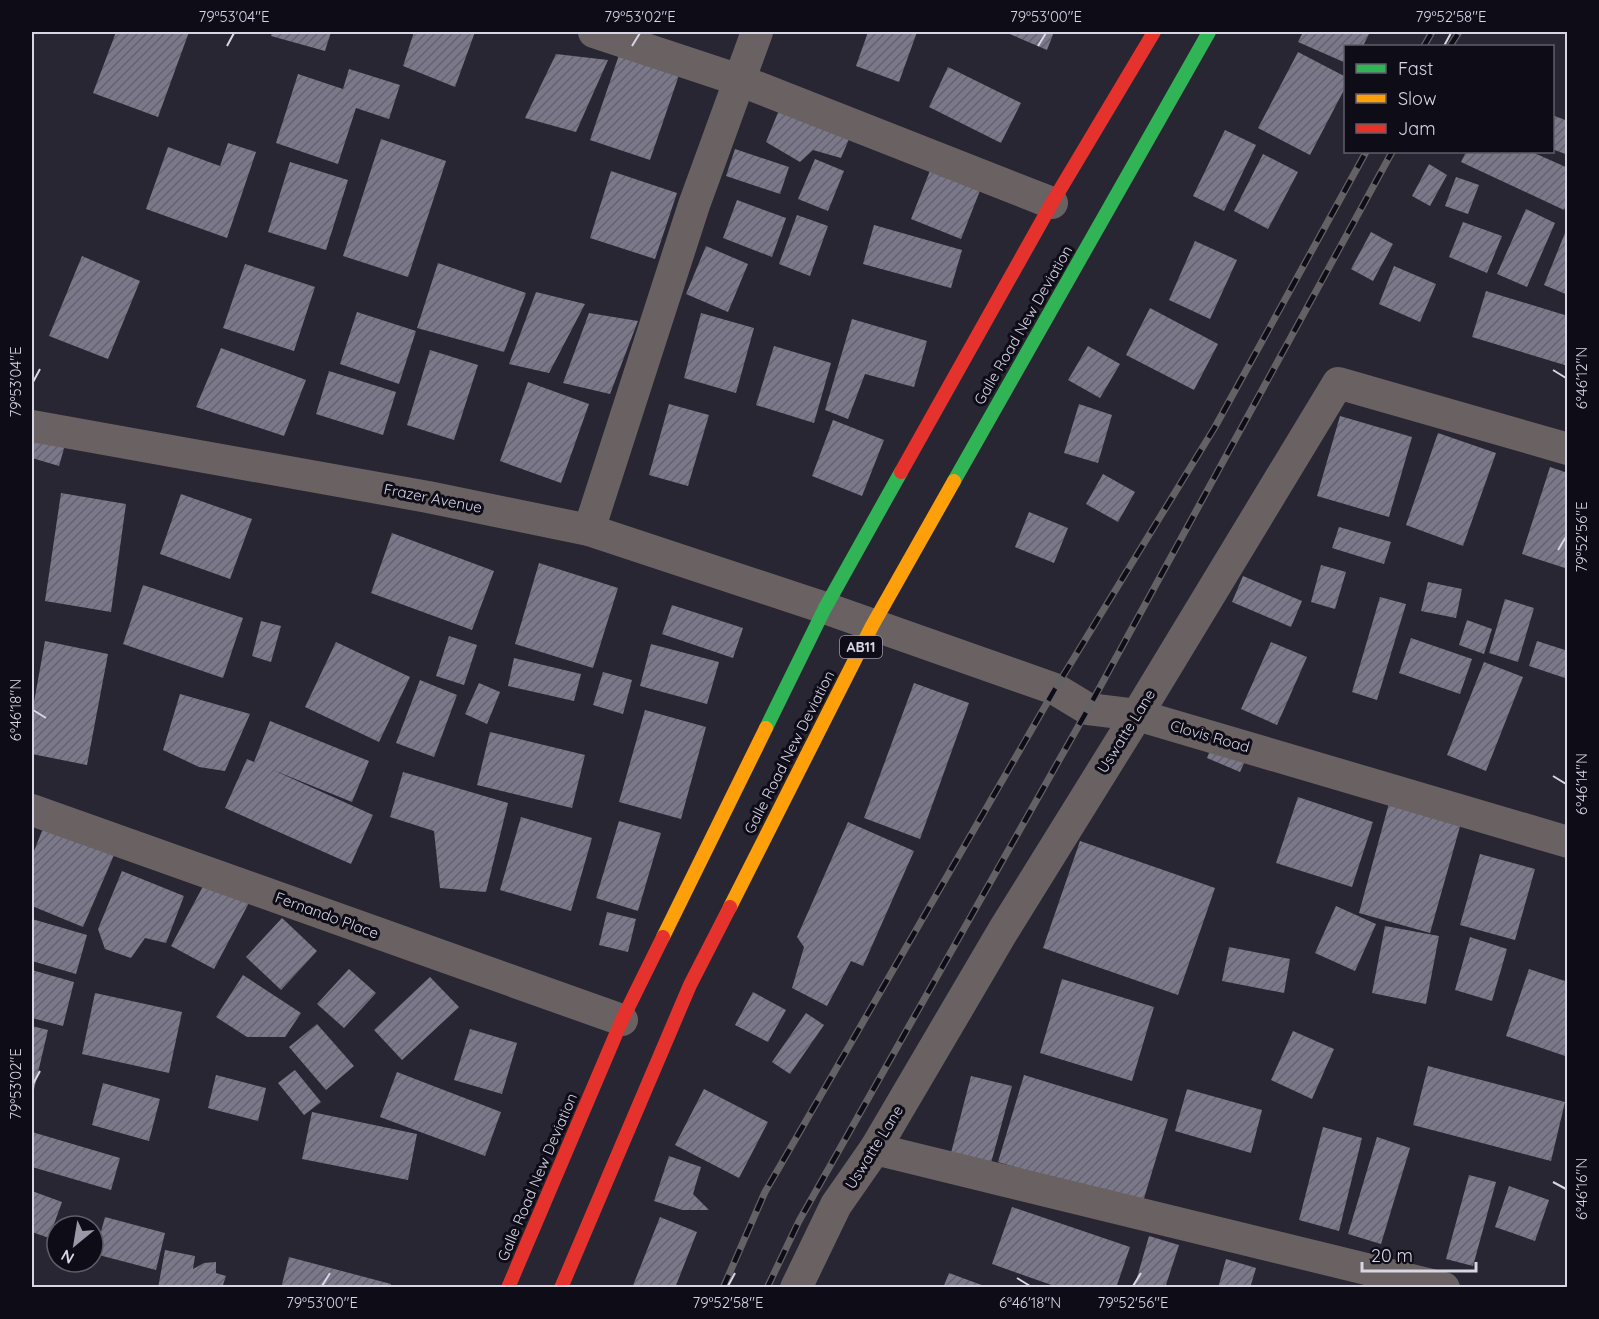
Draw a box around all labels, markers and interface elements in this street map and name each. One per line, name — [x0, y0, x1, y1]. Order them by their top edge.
text: 79°53'04"E — [198, 7, 270, 26]
text: 79°53'02"E — [604, 7, 676, 26]
text: 79°53'00"E — [1010, 7, 1082, 26]
text: 79°52'58"E — [1416, 7, 1486, 26]
legend — [1344, 45, 1554, 153]
text: Fast — [1398, 57, 1433, 80]
text: Slow — [1398, 87, 1436, 110]
text: Jam — [1398, 117, 1436, 140]
street label: Galle Road New Deviation — [970, 242, 1076, 408]
text: 79°53'04"E — [6, 346, 25, 418]
text: 6°46'12"N — [1572, 347, 1591, 409]
street label: Frazer Avenue — [382, 479, 484, 517]
text: 79°52'56"E — [1572, 502, 1591, 572]
road number: AB11 — [840, 636, 882, 658]
street label: Galle Road New Deviation — [740, 667, 838, 837]
text: 6°46'18"N — [6, 679, 25, 741]
street label: Uswatte Lane — [1093, 686, 1159, 776]
street label: Clovis Road — [1168, 716, 1252, 756]
text: 6°46'14"N — [1572, 753, 1591, 815]
street label: Fernando Place — [273, 887, 381, 943]
text: 79°53'02"E — [6, 1048, 25, 1120]
street label: Galle Road New Deviation — [493, 1090, 581, 1264]
street label: Uswatte Lane — [841, 1102, 907, 1192]
text: 6°46'16"N — [1572, 1158, 1591, 1220]
north arrow — [45, 1214, 105, 1274]
scale bar — [1362, 1235, 1476, 1273]
text: 20 m — [1371, 1244, 1413, 1267]
text: N — [57, 1245, 78, 1269]
text: 79°53'00"E — [286, 1293, 358, 1312]
text: 79°52'58"E — [693, 1293, 763, 1312]
text: 6°46'18"N — [999, 1293, 1061, 1312]
text: 79°52'56"E — [1098, 1293, 1168, 1312]

